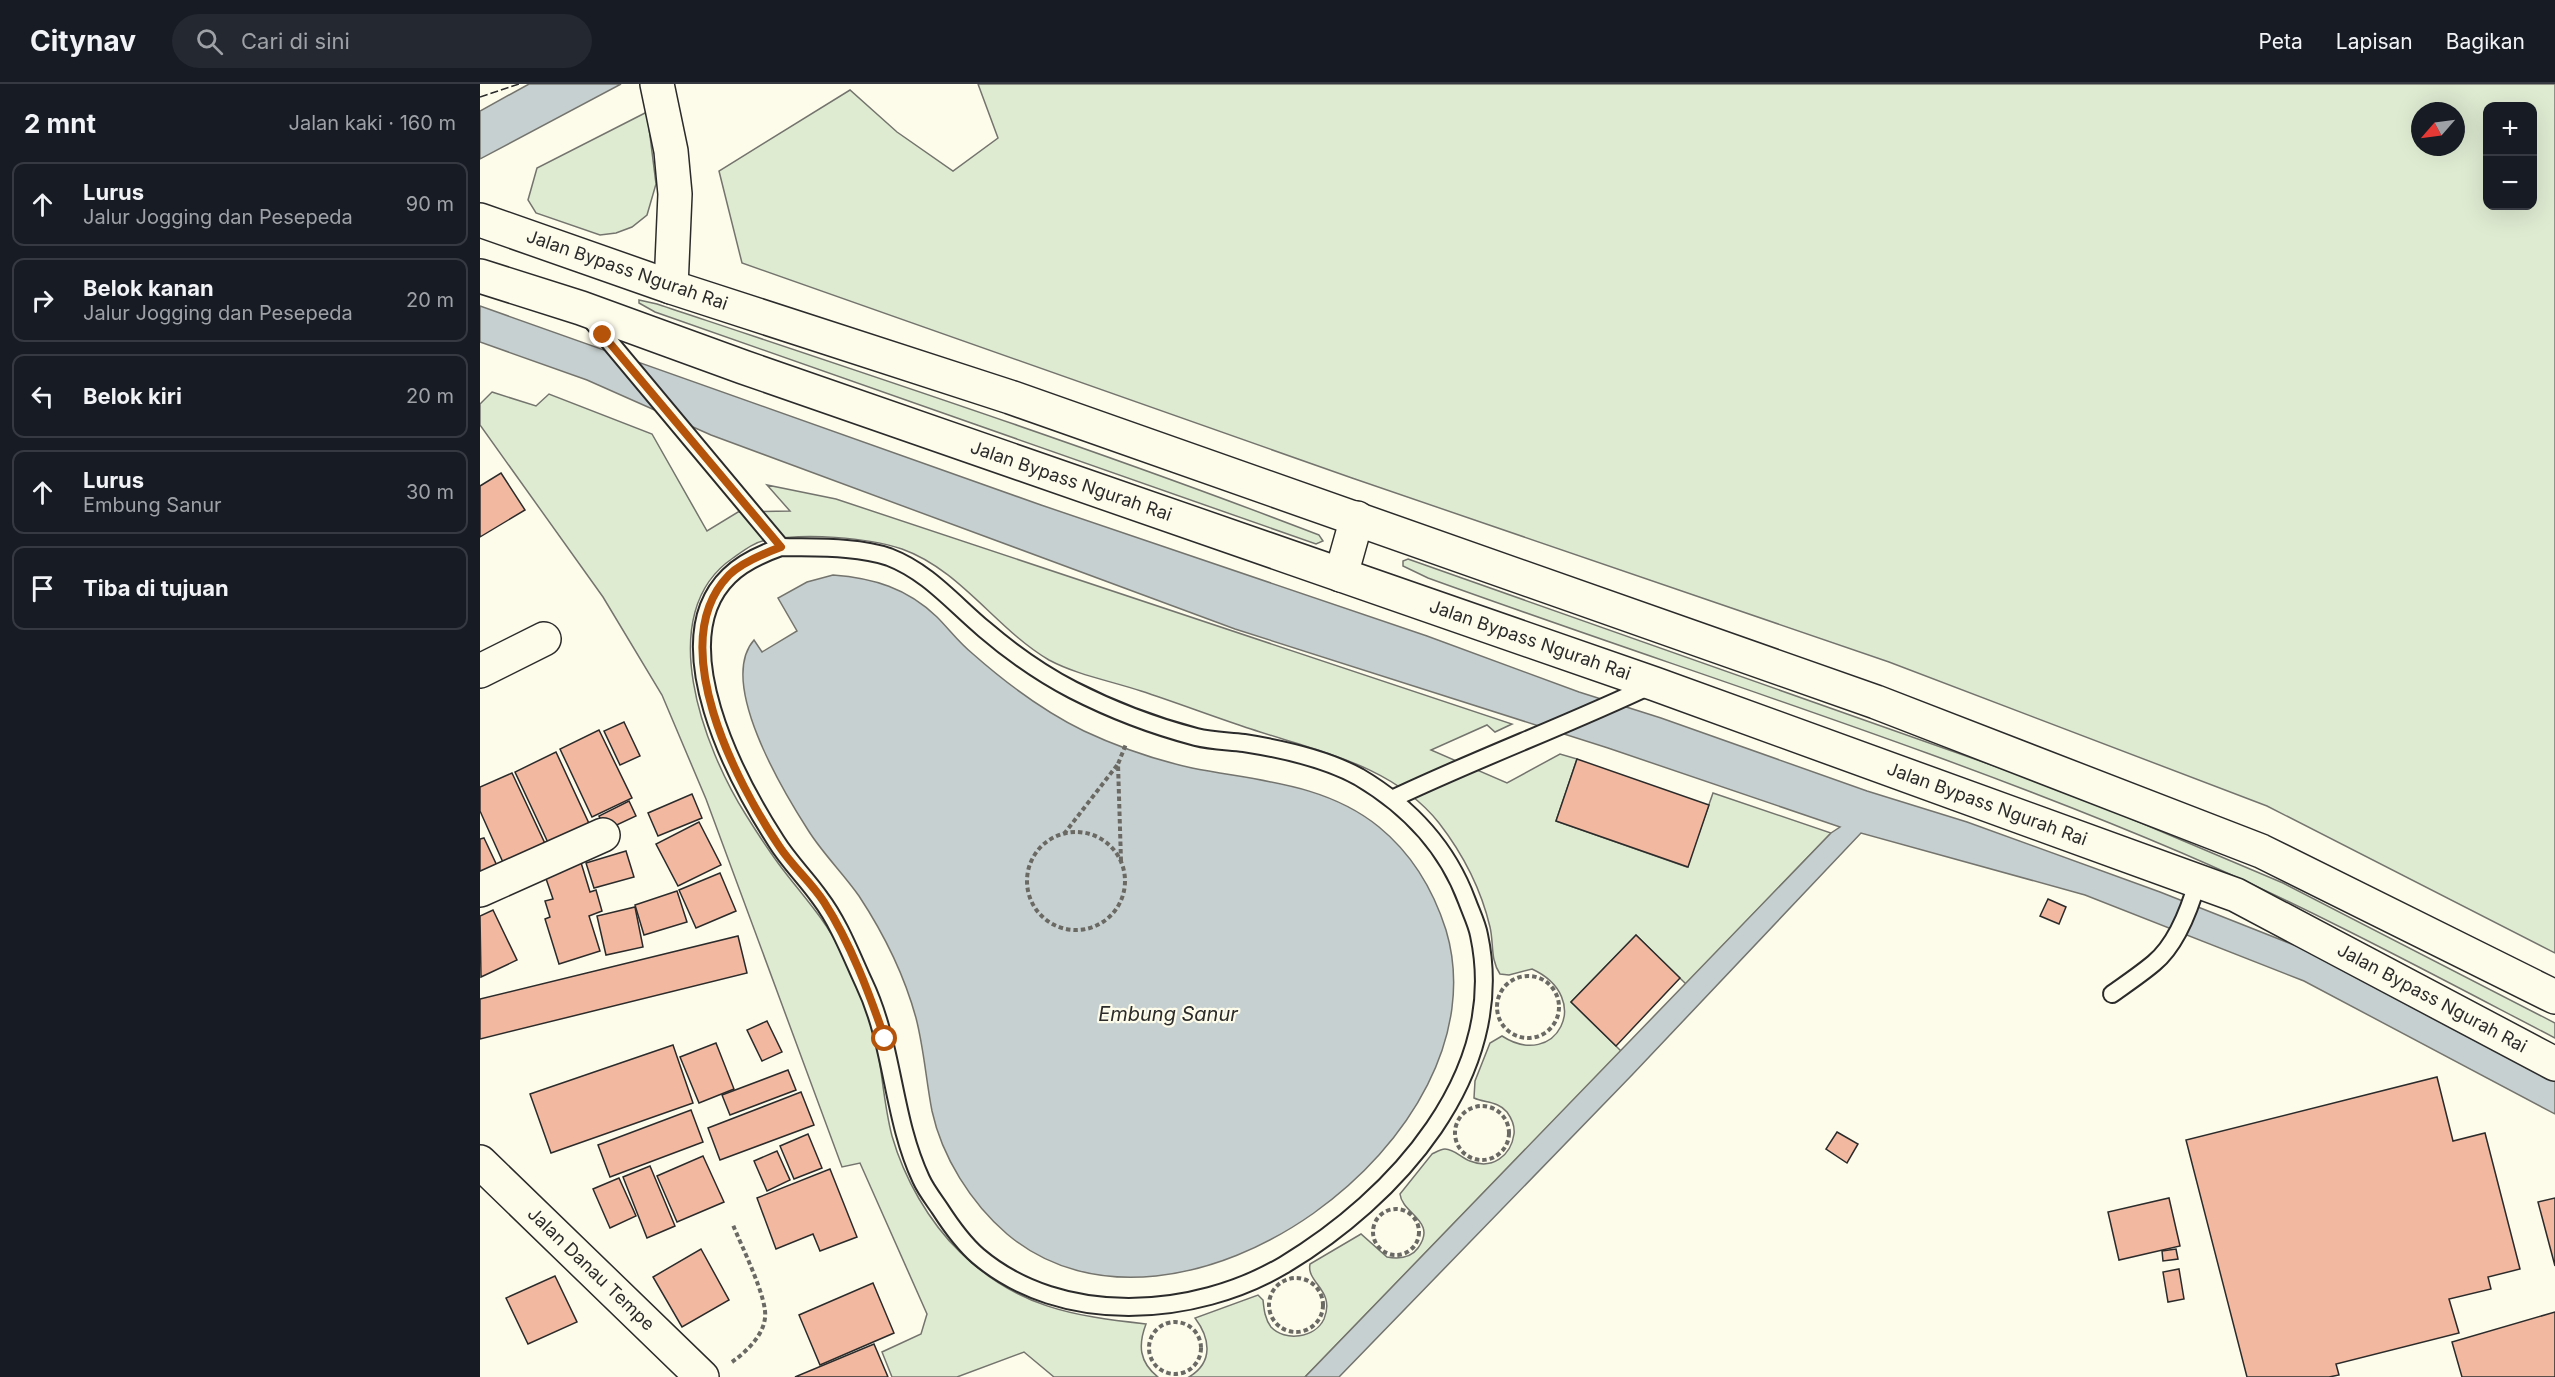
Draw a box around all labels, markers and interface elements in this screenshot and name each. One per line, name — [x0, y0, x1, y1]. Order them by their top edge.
search box — [172, 14, 592, 68]
text: Citynav — [30, 24, 136, 58]
icon: search — [193, 25, 226, 58]
text: Cari di sini — [241, 28, 350, 54]
text: Peta — [2259, 29, 2303, 54]
text: Lapisan — [2336, 29, 2413, 54]
text: Bagikan — [2446, 29, 2525, 54]
north arrow — [2411, 102, 2465, 156]
map controls — [2483, 102, 2537, 210]
button: + — [2483, 102, 2537, 156]
text: 2 mnt — [24, 108, 96, 139]
text: Jalan kaki · 160 m — [289, 111, 456, 135]
button: − — [2483, 156, 2537, 210]
text: Lurus — [83, 179, 144, 205]
icon: ahead — [26, 188, 59, 221]
text: 90 m — [406, 192, 454, 216]
text: Jalur Jogging dan Pesepeda — [83, 205, 353, 229]
street label: Jalan Bypass Ngurah Rai — [524, 225, 731, 314]
text: Belok kanan — [83, 275, 214, 301]
icon: right — [26, 284, 59, 317]
text: 20 m — [406, 288, 454, 312]
text: Jalur Jogging dan Pesepeda — [83, 301, 353, 325]
route end — [589, 321, 615, 347]
icon: left — [26, 380, 59, 413]
text: Belok kiri — [83, 383, 182, 409]
text: 20 m — [406, 384, 454, 408]
street label: Jalan Bypass Ngurah Rai — [968, 436, 1175, 525]
text: Lurus — [83, 467, 144, 493]
icon: ahead — [26, 476, 59, 509]
text: 30 m — [406, 480, 454, 504]
text: Embung Sanur — [83, 493, 222, 517]
icon: arrive — [26, 572, 59, 605]
text: Tiba di tujuan — [83, 575, 229, 601]
street label: Jalan Bypass Ngurah Rai — [1427, 595, 1634, 684]
street label: Jalan Bypass Ngurah Rai — [1884, 757, 2090, 850]
street label: Jalan Bypass Ngurah Rai — [2334, 939, 2531, 1057]
water label: Embung Sanur — [1098, 1002, 1238, 1026]
route start — [871, 1025, 897, 1051]
street label: Jalan Danau Tempe — [524, 1203, 659, 1335]

